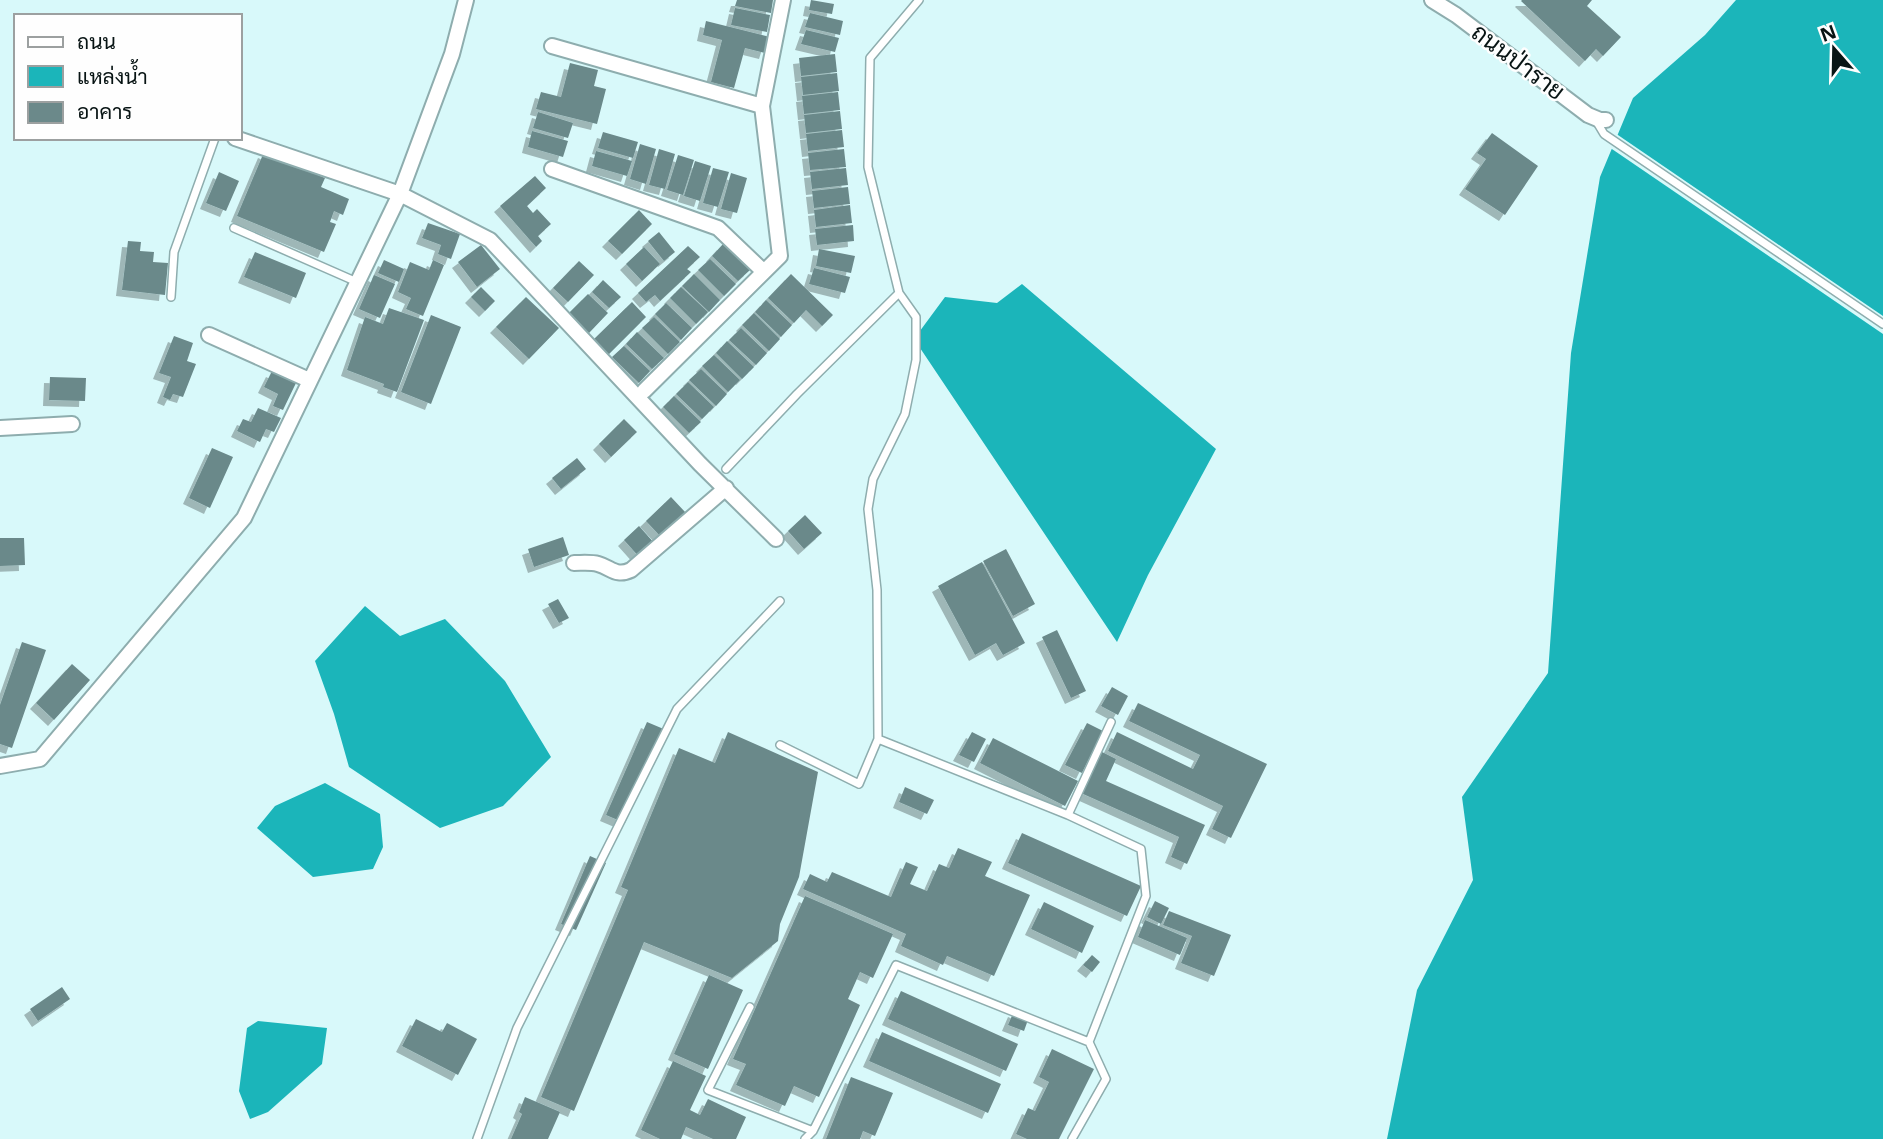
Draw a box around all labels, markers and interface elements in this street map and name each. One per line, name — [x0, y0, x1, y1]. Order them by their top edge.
legend — [14, 14, 242, 140]
north arrow — [1799, 14, 1869, 84]
street label: ถนนป่าราย — [1465, 15, 1572, 107]
text: N — [1816, 18, 1840, 48]
text: ถนน — [77, 27, 116, 55]
text: แหล่งน้ำ — [77, 59, 148, 90]
text: อาคาร — [77, 97, 133, 125]

